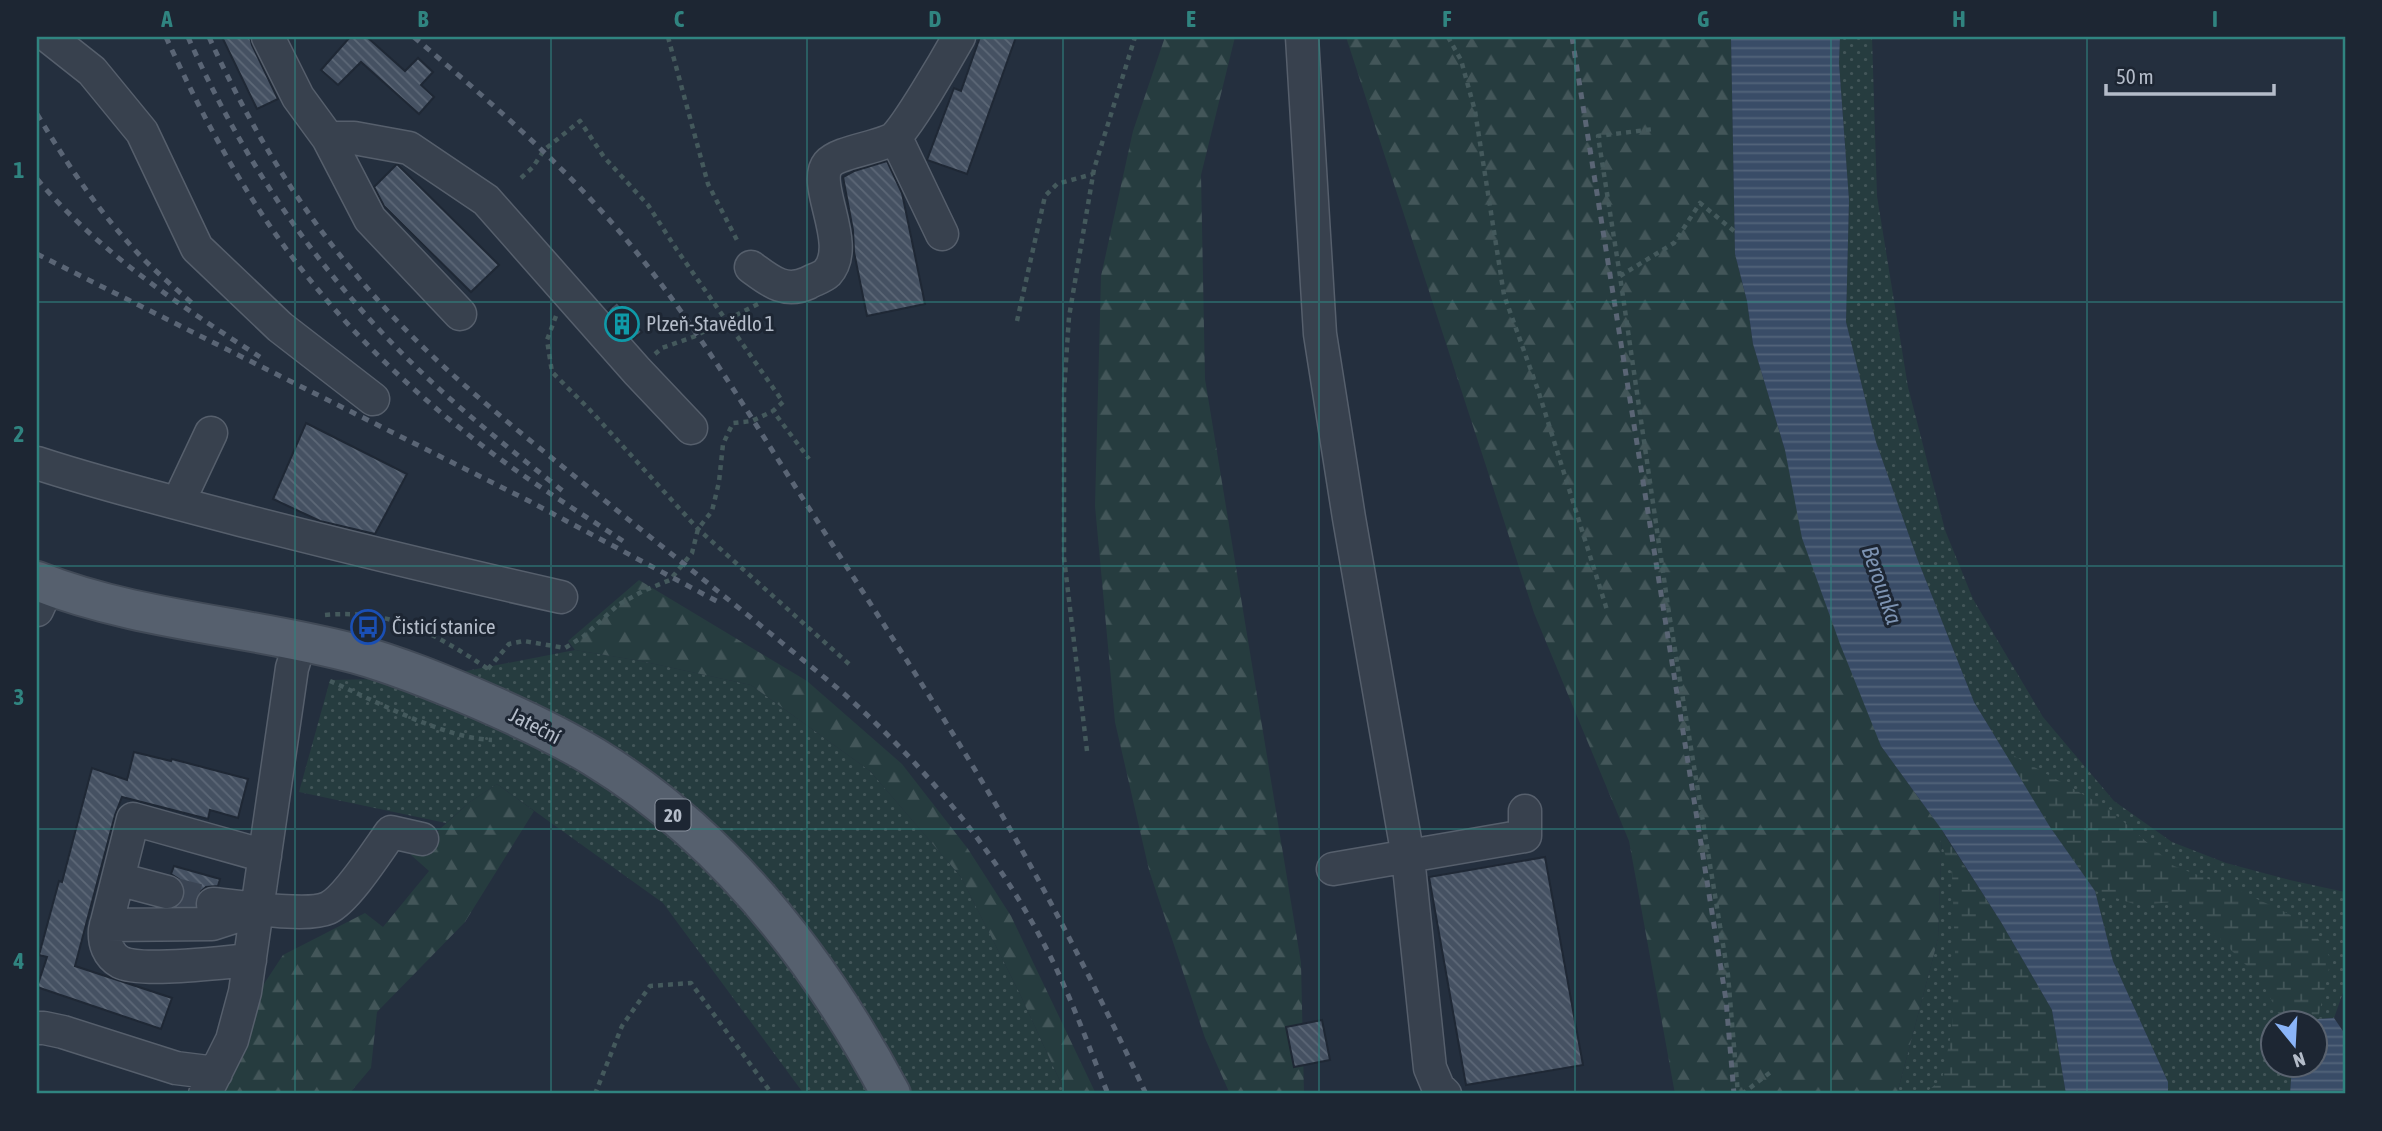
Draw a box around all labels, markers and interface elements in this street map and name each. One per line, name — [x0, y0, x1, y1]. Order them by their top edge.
text: A — [160, 6, 173, 32]
text: B — [418, 6, 429, 32]
text: C — [674, 6, 685, 32]
text: D — [929, 6, 942, 32]
text: E — [1186, 6, 1196, 32]
text: F — [1442, 6, 1452, 32]
text: G — [1697, 6, 1709, 32]
text: H — [1952, 6, 1966, 32]
text: I — [2212, 6, 2218, 32]
scale bar — [2106, 52, 2274, 96]
text: 50 m — [2116, 64, 2154, 88]
text: 1 — [14, 157, 25, 183]
building icon: Plzeň-Stavědlo 1 — [603, 305, 641, 343]
place label: Plzeň-Stavědlo 1 — [646, 311, 775, 335]
text: 2 — [14, 421, 24, 447]
water label: Berounka — [1857, 543, 1908, 628]
bus stop icon: Čisticí stanice — [349, 608, 387, 646]
place label: Čisticí stanice — [392, 614, 496, 638]
text: 3 — [14, 684, 24, 710]
street label: Jateční — [506, 702, 565, 748]
road number: 20 — [656, 800, 690, 830]
text: 4 — [13, 948, 25, 974]
north arrow — [2260, 1009, 2330, 1078]
text: N — [2291, 1048, 2308, 1072]

